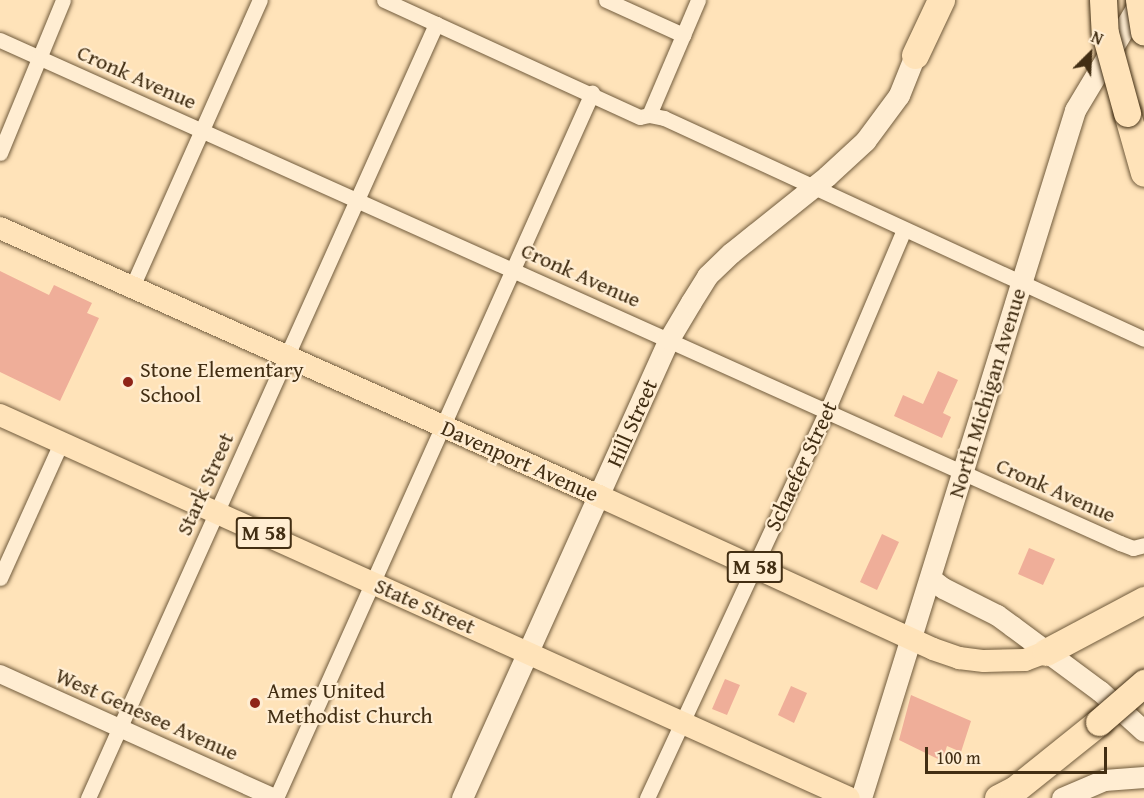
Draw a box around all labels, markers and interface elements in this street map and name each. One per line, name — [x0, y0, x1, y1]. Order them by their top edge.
north arrow — [1060, 24, 1120, 84]
text: N — [1088, 24, 1107, 51]
street label: Cronk Avenue — [73, 39, 201, 115]
street label: Cronk Avenue — [517, 237, 645, 313]
street label: North Michigan Avenue — [943, 285, 1031, 501]
place label: Stone Elementary School — [140, 356, 304, 408]
marker: Stone Elementary School — [121, 375, 135, 389]
street label: Hill Street — [601, 375, 663, 471]
street label: Schaefer Street — [759, 397, 843, 535]
street label: Davenport Avenue — [437, 415, 603, 507]
street label: Stark Street — [171, 429, 239, 539]
street label: Cronk Avenue — [992, 452, 1120, 528]
road number: M 58 — [236, 515, 292, 551]
road number: M 58 — [726, 549, 783, 585]
street label: State Street — [371, 572, 479, 640]
street label: West Genesee Avenue — [52, 662, 242, 766]
place label: Ames United Methodist Church — [267, 677, 433, 728]
marker: Ames United Methodist Church — [248, 696, 262, 710]
scale bar — [928, 735, 1110, 773]
text: 100 m — [936, 744, 981, 771]

